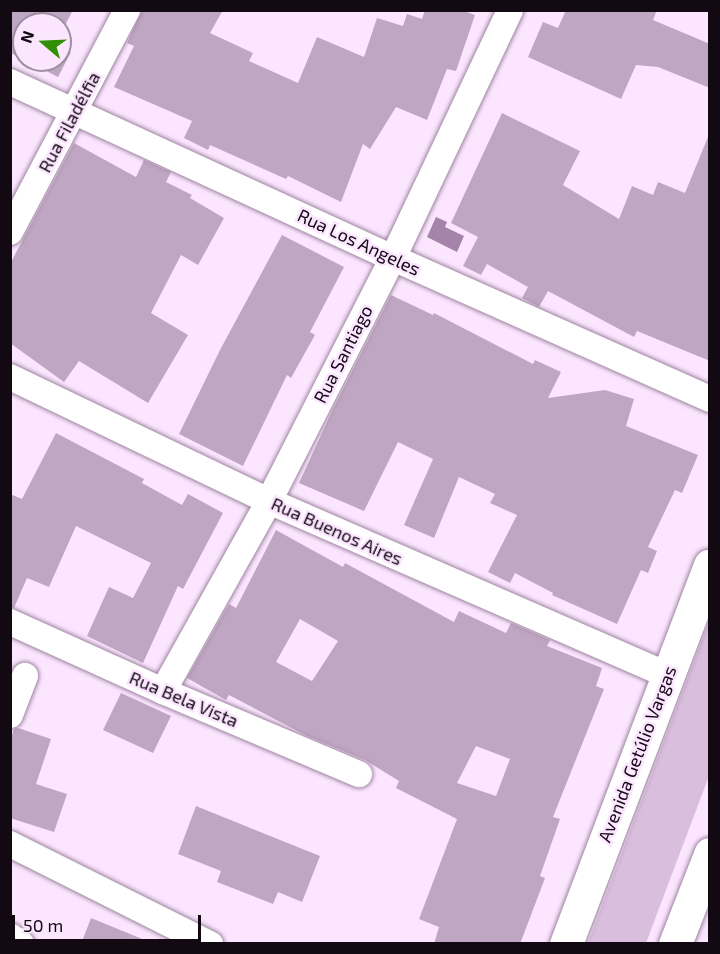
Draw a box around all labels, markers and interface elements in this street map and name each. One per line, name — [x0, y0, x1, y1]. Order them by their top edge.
north arrow — [12, 12, 72, 72]
text: N — [16, 28, 37, 45]
street label: Rua Filadélfia — [33, 68, 105, 176]
street label: Rua Los Angeles — [294, 204, 424, 280]
street label: Rua Santiago — [309, 301, 377, 407]
street label: Rua Buenos Aires — [268, 492, 406, 570]
street label: Avenida Getúlio Vargas — [593, 663, 681, 845]
street label: Rua Bela Vista — [126, 666, 242, 732]
scale bar — [15, 903, 204, 941]
text: 50 m — [23, 914, 63, 936]

